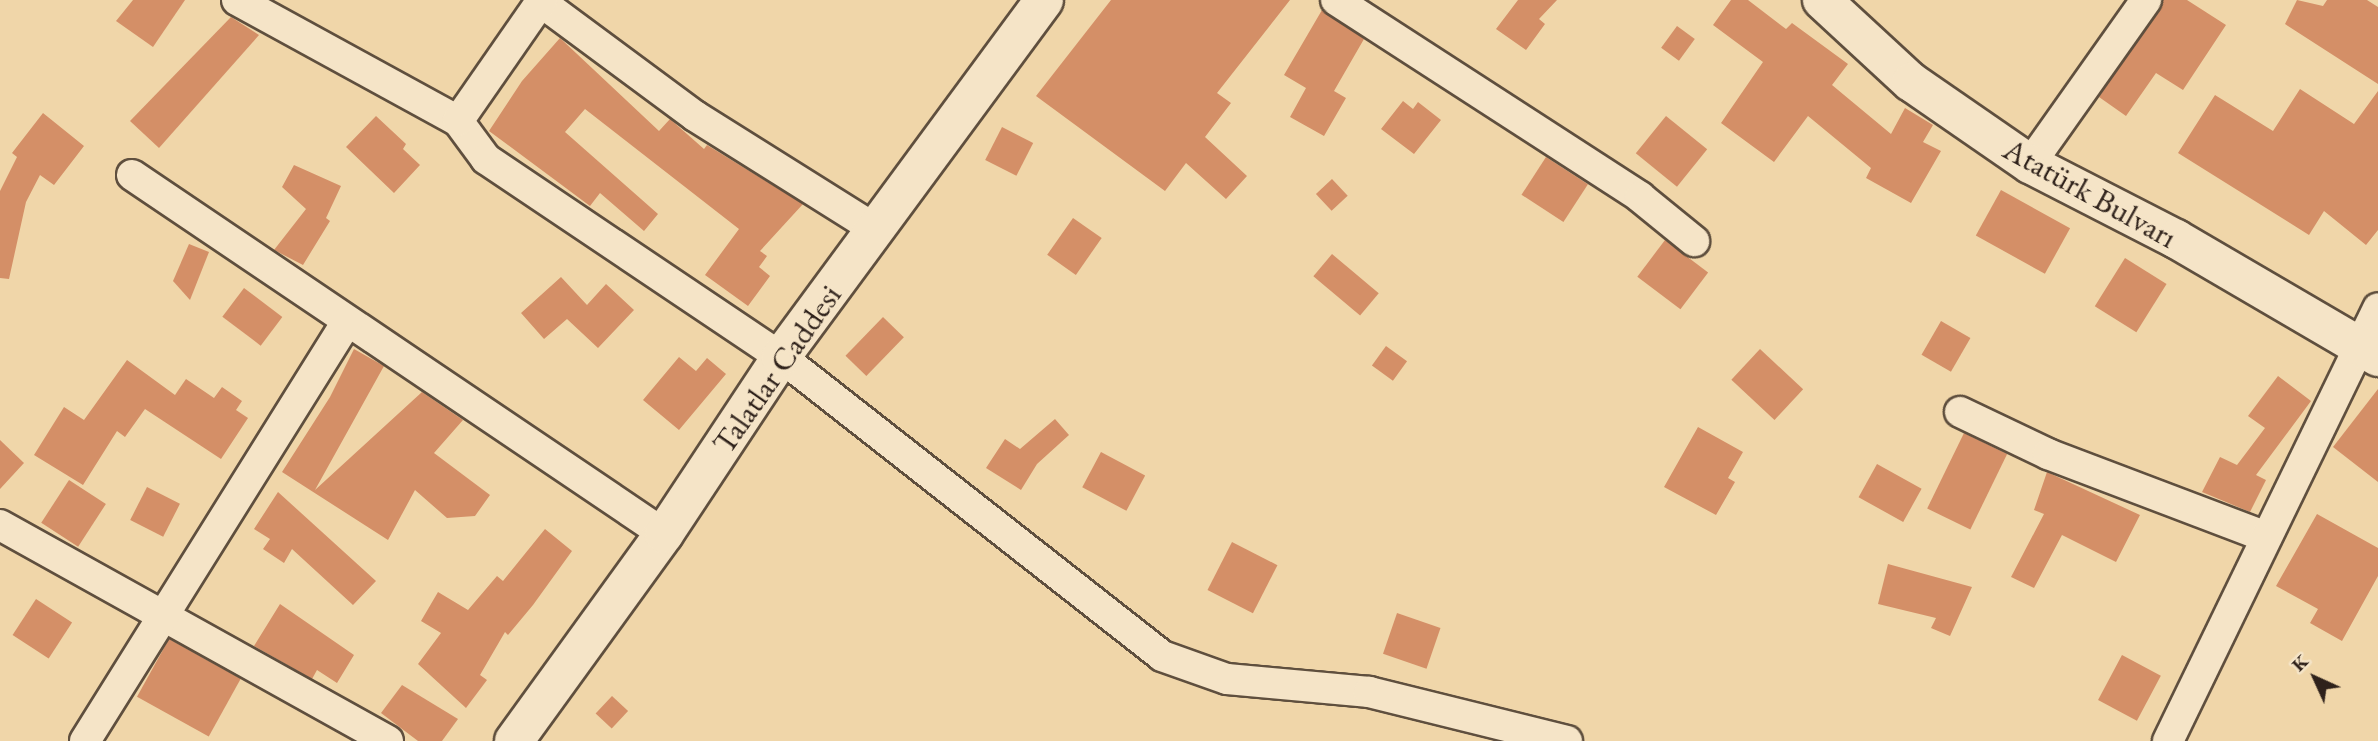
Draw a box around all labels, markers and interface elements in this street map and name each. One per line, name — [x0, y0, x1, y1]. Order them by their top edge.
street label: Atatürk Bulvarı — [1997, 130, 2183, 256]
street label: Talatlar Caddesi — [705, 277, 849, 461]
north arrow — [2280, 643, 2350, 713]
text: K — [2286, 649, 2314, 677]

